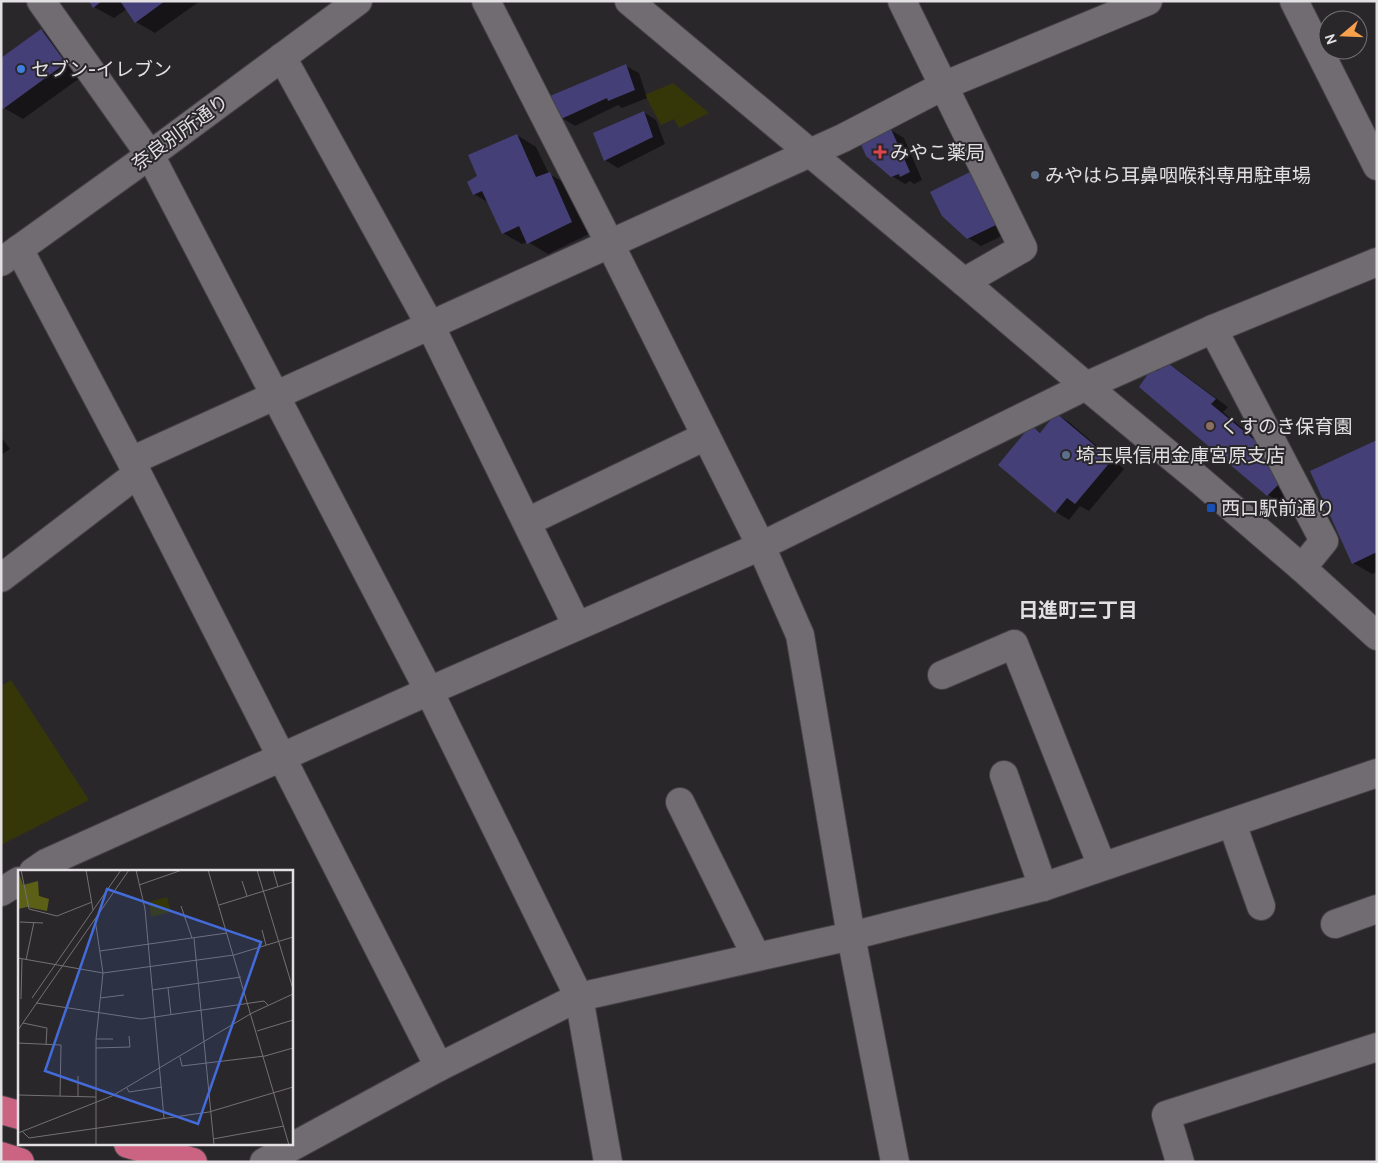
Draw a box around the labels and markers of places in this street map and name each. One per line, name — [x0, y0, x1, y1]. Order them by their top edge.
place label: セブン-イレブン — [31, 58, 172, 81]
marker: セブン-イレブン — [15, 63, 27, 75]
place label: みやこ薬局 — [890, 141, 985, 164]
marker: みやこ薬局 — [874, 146, 886, 158]
place label: みやはら耳鼻咽喉科専用駐車場 — [1045, 164, 1311, 187]
marker: みやはら耳鼻咽喉科専用駐車場 — [1029, 169, 1041, 181]
place label: くすのき保育園 — [1220, 415, 1352, 438]
marker: くすのき保育園 — [1204, 420, 1216, 432]
place label: 埼玉県信用金庫宮原支店 — [1076, 444, 1285, 467]
marker: 埼玉県信用金庫宮原支店 — [1060, 449, 1072, 461]
place label: 西口駅前通り — [1221, 497, 1335, 520]
marker: 西口駅前通り — [1205, 502, 1217, 514]

